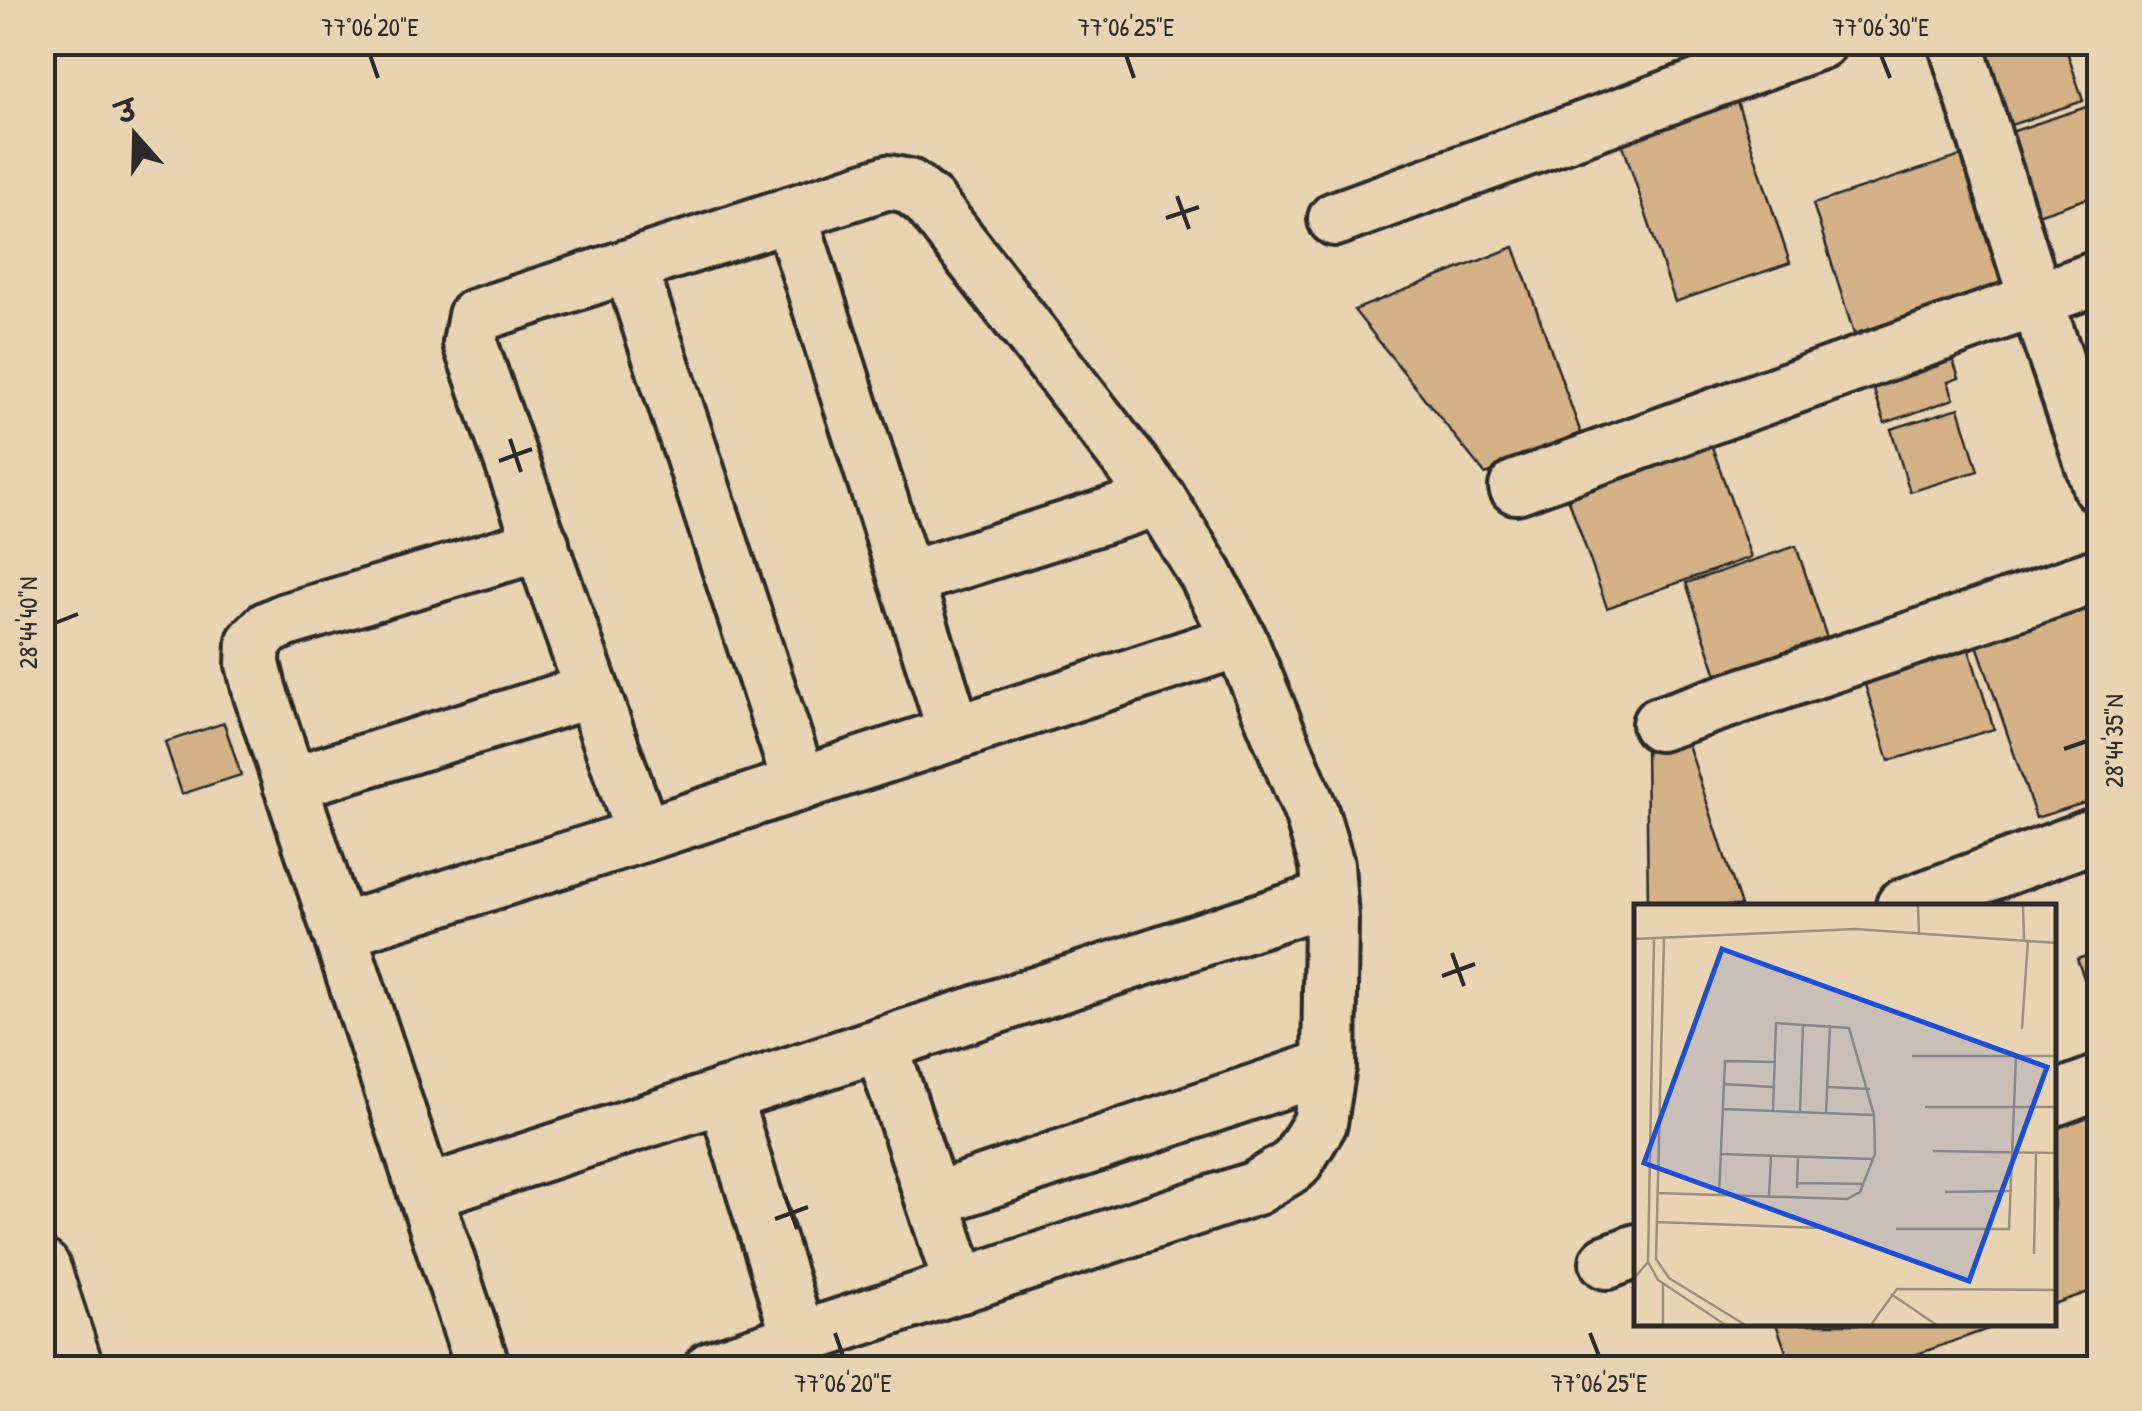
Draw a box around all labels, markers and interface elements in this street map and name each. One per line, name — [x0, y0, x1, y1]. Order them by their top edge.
text: 77°06'20"E — [321, 10, 419, 44]
text: 77°06'25"E — [1078, 10, 1174, 44]
text: 77°06'30"E — [1833, 10, 1929, 44]
north arrow — [85, 85, 185, 185]
text: उ — [108, 90, 144, 134]
text: 28°44'40"N — [11, 577, 45, 669]
text: 28°44'35"N — [2097, 694, 2131, 788]
inset map — [1634, 904, 2057, 1326]
text: 77°06'20"E — [794, 1366, 892, 1400]
text: 77°06'25"E — [1551, 1366, 1647, 1400]

